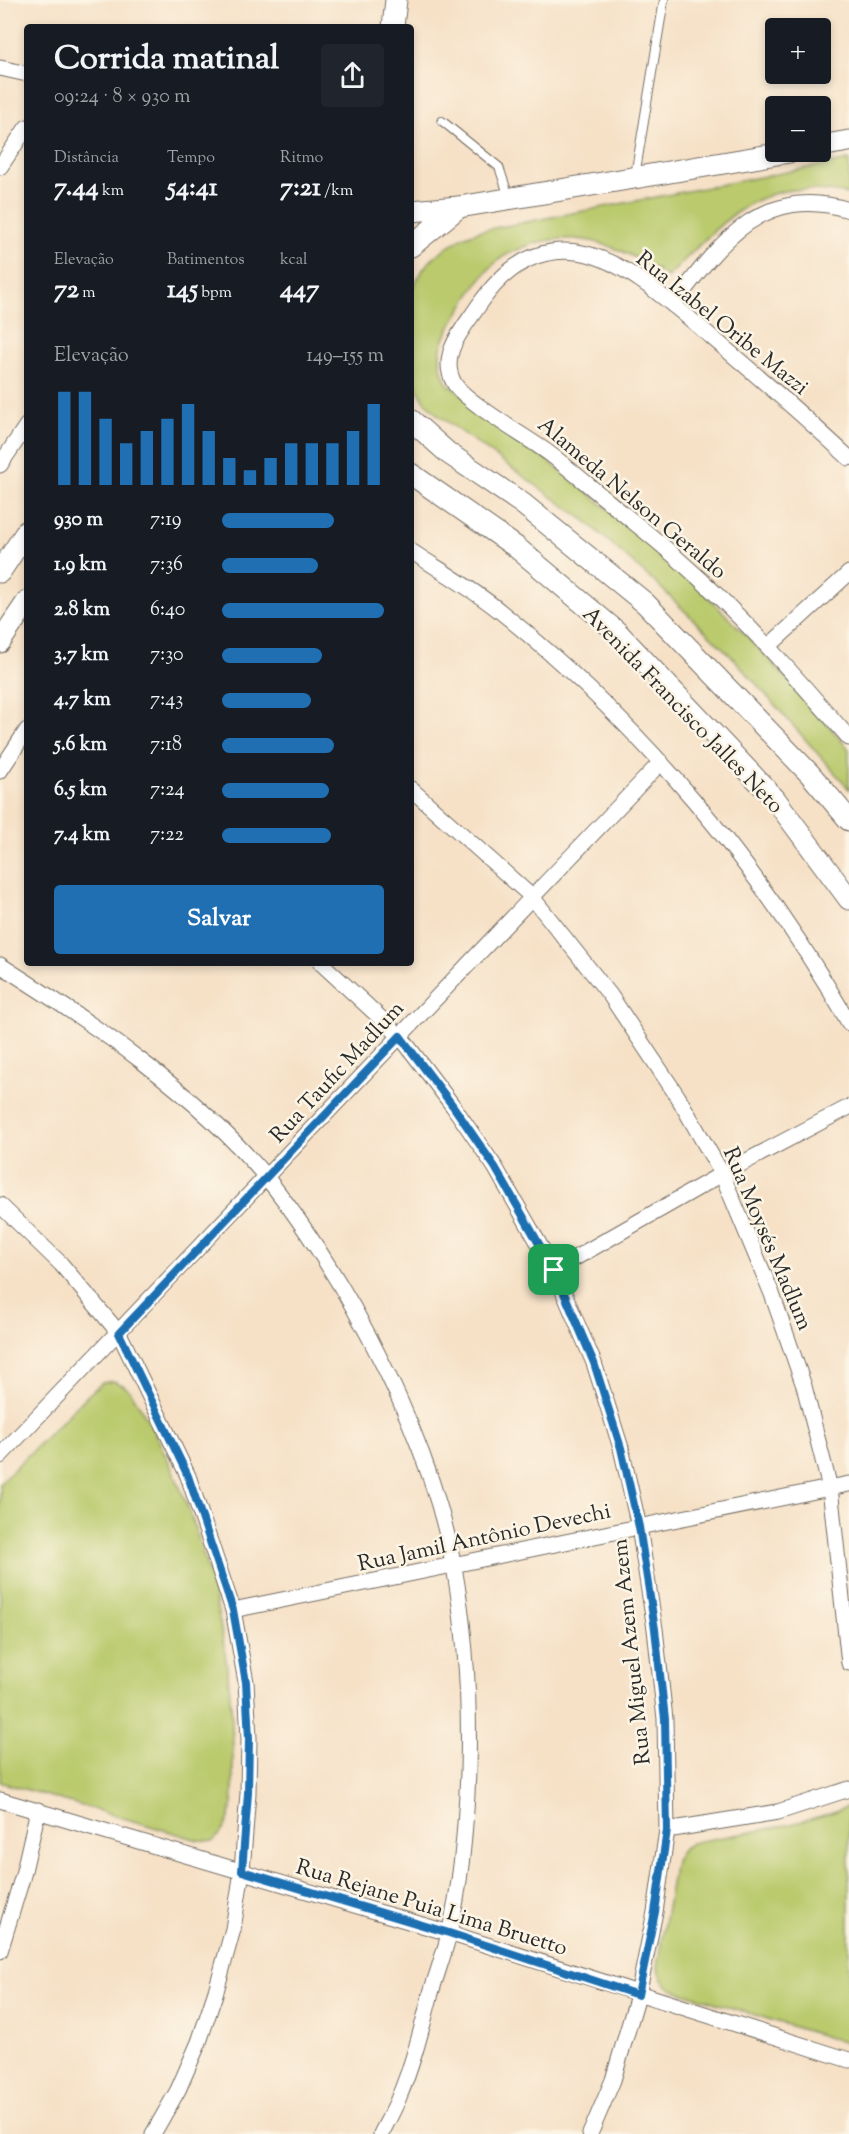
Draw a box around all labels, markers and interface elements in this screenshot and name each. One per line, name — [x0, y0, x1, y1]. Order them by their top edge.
map controls — [765, 18, 831, 162]
button: + — [765, 18, 831, 84]
text: Corrida matinal — [54, 36, 279, 84]
button: share — [321, 44, 384, 107]
text: 09:24 · 8 × 930 m — [54, 83, 191, 112]
button: − — [765, 96, 831, 162]
text: Distância — [54, 147, 119, 170]
text: Tempo — [167, 147, 215, 170]
text: Ritmo — [280, 147, 323, 170]
text: 7.44 — [54, 170, 99, 207]
text: 54:41 — [167, 170, 218, 207]
text: 7:21 — [280, 170, 321, 207]
text: km — [99, 180, 124, 203]
text: /km — [321, 180, 353, 203]
street label: Rua Izabel Oribe Mazzi — [628, 244, 814, 404]
text: Elevação — [54, 249, 114, 272]
text: Batimentos — [167, 249, 245, 272]
text: kcal — [280, 249, 308, 272]
text: 72 — [54, 272, 79, 309]
text: 145 — [167, 272, 198, 309]
text: 447 — [280, 272, 319, 309]
text: m — [79, 282, 96, 305]
text: bpm — [198, 282, 232, 305]
text: Elevação — [54, 342, 129, 371]
text: 149–155 m — [306, 342, 384, 371]
street label: Alameda Nelson Geraldo — [530, 410, 733, 588]
text: 930 m — [54, 506, 103, 535]
text: 7:19 — [150, 506, 182, 535]
text: 1.9 km — [54, 551, 107, 580]
text: 7:36 — [150, 551, 183, 580]
text: 2.8 km — [54, 596, 110, 625]
text: 6:40 — [150, 596, 185, 625]
street label: Avenida Francisco Jalles Neto — [574, 600, 790, 822]
text: 3.7 km — [54, 641, 109, 670]
text: 7:30 — [150, 641, 184, 670]
text: 4.7 km — [54, 686, 111, 715]
text: 7:43 — [150, 686, 183, 715]
text: 5.6 km — [54, 731, 107, 760]
text: 7:18 — [150, 731, 182, 760]
text: 6.5 km — [54, 776, 107, 805]
text: 7:24 — [150, 776, 185, 805]
text: 7.4 km — [54, 821, 110, 850]
text: 7:22 — [150, 821, 184, 850]
button: Salvar — [54, 885, 384, 954]
street label: Rua Taufic Madlum — [264, 995, 413, 1151]
street label: Rua Moysés Madlum — [713, 1143, 819, 1336]
pin — [528, 1244, 579, 1295]
icon: arrive — [537, 1253, 570, 1286]
street label: Rua Jamil Antônio Devechi — [355, 1496, 614, 1581]
street label: Rua Miguel Azem Azem — [605, 1537, 661, 1766]
street label: Rua Rejane Puia Lima Bruetto — [291, 1852, 571, 1965]

